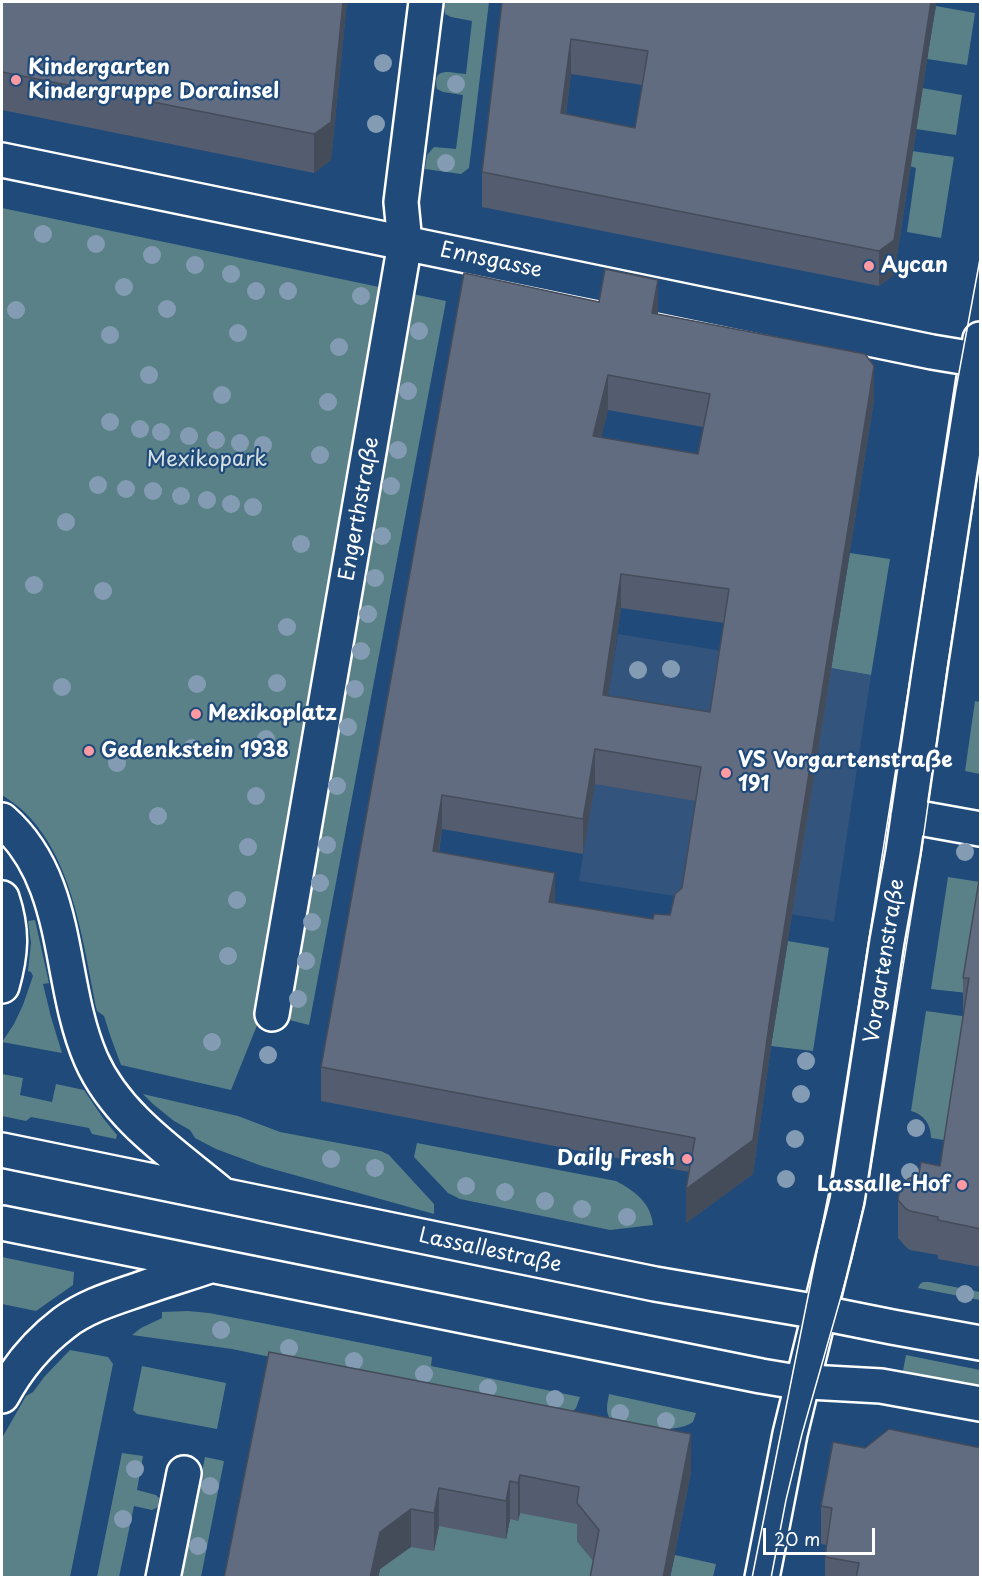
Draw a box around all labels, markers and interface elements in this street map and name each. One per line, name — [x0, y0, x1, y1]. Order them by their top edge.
place label: Kindergarten Kindergruppe Dorainsel — [28, 55, 279, 105]
marker: Kindergarten Kindergruppe Dorainsel — [9, 73, 23, 87]
street label: Ennsgasse — [438, 238, 544, 284]
place label: Aycan — [881, 253, 948, 279]
marker: Aycan — [862, 259, 876, 273]
street label: Engerthstraße — [335, 435, 385, 583]
park label: Mexikopark — [147, 447, 267, 473]
place label: Mexikoplatz — [208, 701, 337, 727]
marker: Mexikoplatz — [189, 707, 203, 721]
place label: Gedenkstein 1938 — [101, 738, 289, 764]
marker: Gedenkstein 1938 — [82, 744, 96, 758]
place label: VS Vorgartenstraße 191 — [738, 748, 953, 798]
marker: VS Vorgartenstraße 191 — [719, 766, 733, 780]
street label: Vorgartenstraße — [860, 877, 910, 1045]
place label: Daily Fresh — [557, 1146, 675, 1172]
marker: Daily Fresh — [680, 1152, 694, 1166]
place label: Lassalle-Hof — [817, 1172, 950, 1198]
marker: Lassalle-Hof — [955, 1178, 969, 1192]
street label: Lassallestraße — [416, 1224, 564, 1278]
scale bar — [766, 1516, 878, 1554]
text: 20 m — [774, 1525, 820, 1552]

